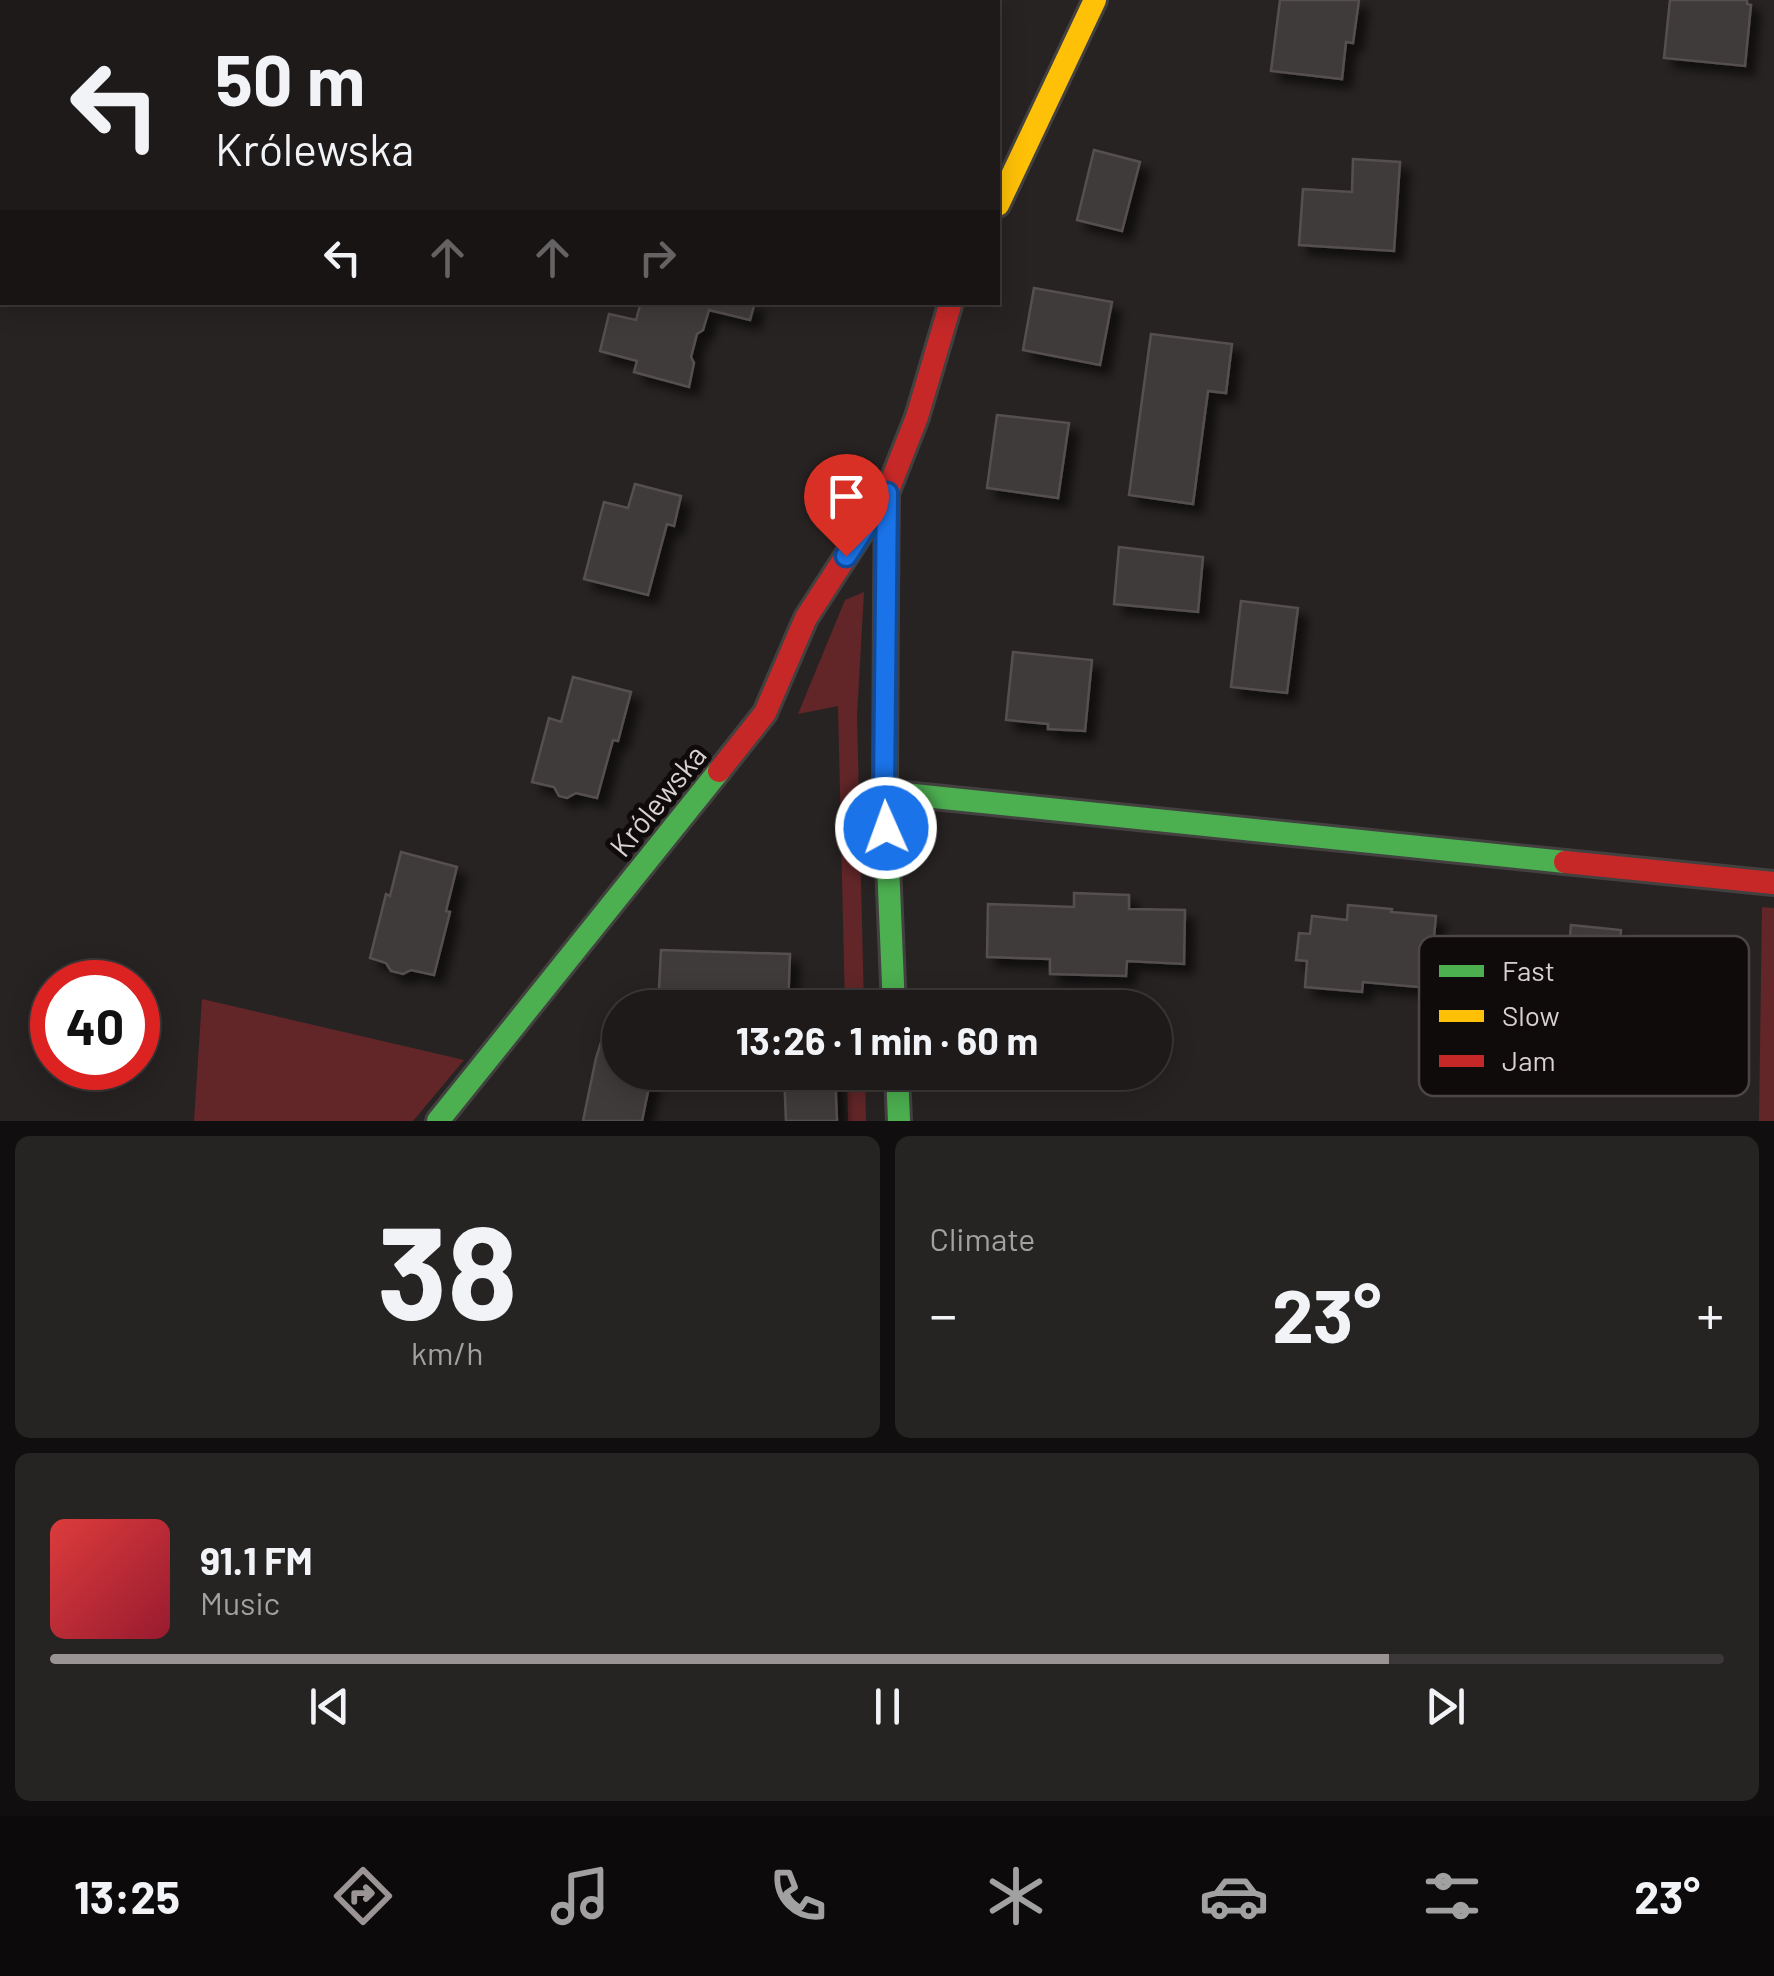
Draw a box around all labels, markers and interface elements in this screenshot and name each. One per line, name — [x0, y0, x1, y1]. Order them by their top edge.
text: 50 m — [215, 36, 365, 120]
icon: left — [50, 40, 180, 170]
text: Królewska — [215, 121, 414, 175]
icon: left — [315, 230, 370, 285]
icon: ahead — [420, 230, 475, 285]
icon: ahead — [525, 230, 580, 285]
icon: right — [630, 230, 685, 285]
pin — [804, 454, 889, 557]
icon: arrive — [819, 469, 874, 524]
street label: Królewska — [601, 737, 713, 863]
position arrow — [834, 776, 938, 880]
legend — [1419, 936, 1749, 1096]
text: Fast — [1502, 953, 1555, 987]
speed limit sign: 40 — [30, 960, 160, 1090]
text: Slow — [1502, 998, 1560, 1032]
text: 13:26 · 1 min · 60 m — [736, 1017, 1038, 1063]
text: Jam — [1502, 1043, 1556, 1077]
text: 38 — [377, 1190, 518, 1346]
text: Climate — [930, 1219, 1035, 1257]
text: 23° — [1272, 1268, 1382, 1358]
text: − — [930, 1280, 957, 1346]
text: + — [1696, 1280, 1724, 1346]
text: km/h — [411, 1333, 483, 1371]
text: 91.1 FM — [200, 1537, 313, 1583]
text: Music — [200, 1583, 280, 1621]
icon: previous — [302, 1679, 357, 1734]
icon: pause — [860, 1679, 915, 1734]
icon: next — [1418, 1679, 1473, 1734]
icon: directions — [328, 1861, 398, 1931]
icon: music — [545, 1861, 615, 1931]
icon: phone — [763, 1861, 833, 1931]
icon: climate — [981, 1861, 1051, 1931]
icon: car — [1199, 1861, 1269, 1931]
icon: filters — [1417, 1861, 1487, 1931]
text: 13:25 — [74, 1869, 180, 1923]
text: 23° — [1634, 1869, 1700, 1923]

